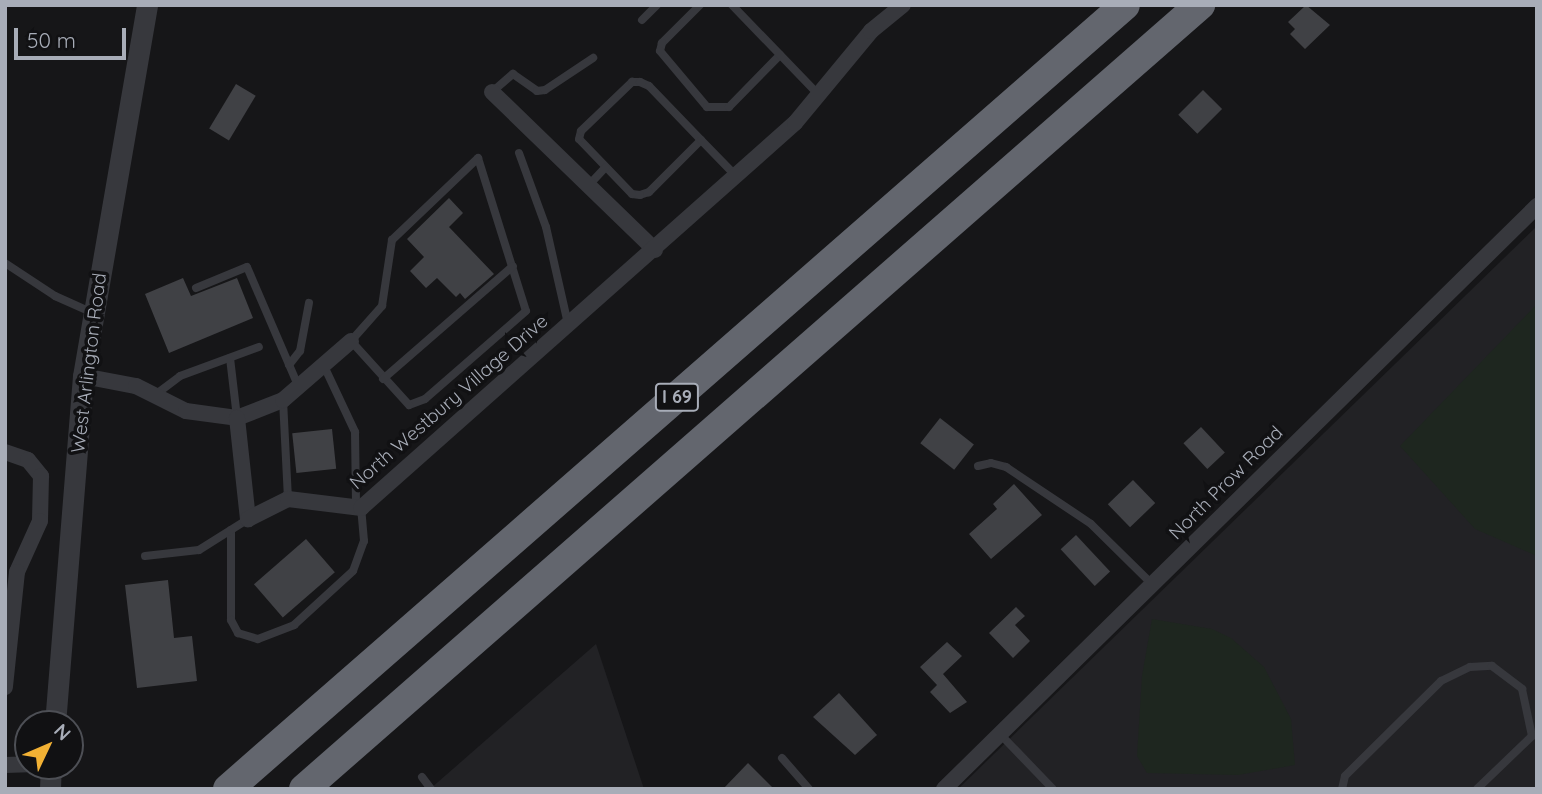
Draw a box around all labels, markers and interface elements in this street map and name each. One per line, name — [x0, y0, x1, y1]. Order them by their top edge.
scale bar — [18, 14, 130, 58]
text: 50 m — [27, 27, 76, 53]
street label: West Arlington Road — [67, 272, 111, 454]
street label: North Westbury Village Drive — [345, 310, 553, 494]
road number: I 69 — [654, 382, 700, 412]
street label: North Prow Road — [1164, 421, 1288, 545]
north arrow — [14, 710, 84, 780]
text: N — [49, 718, 76, 745]

